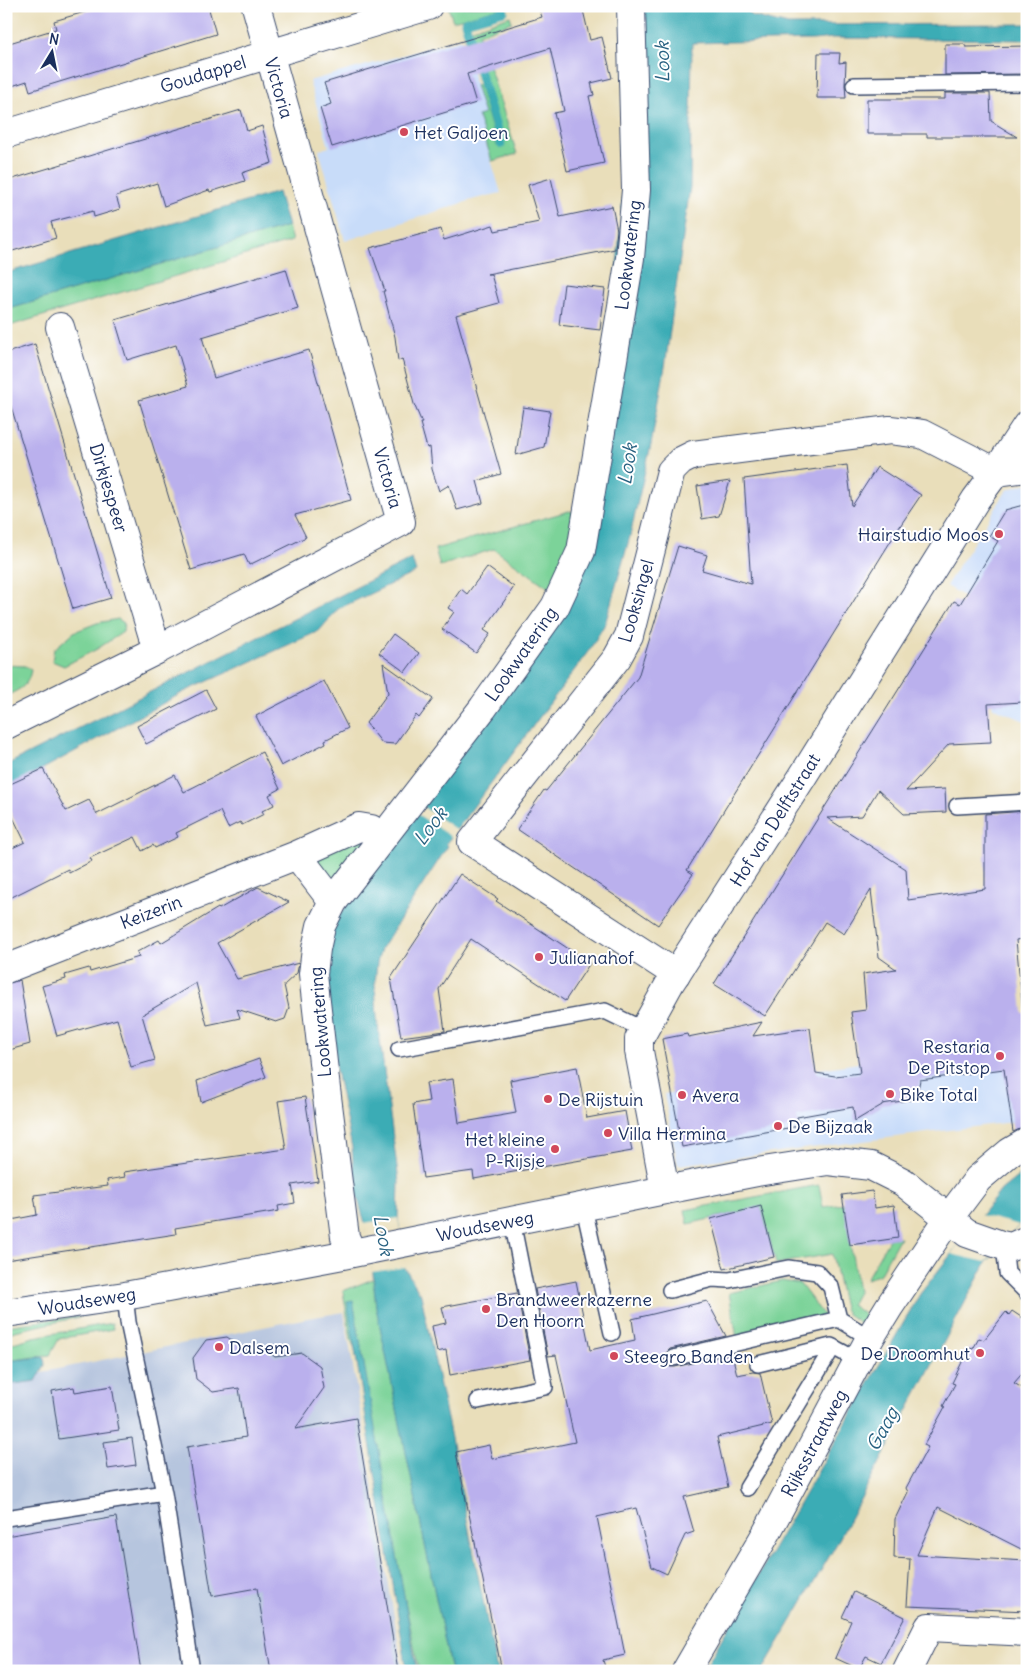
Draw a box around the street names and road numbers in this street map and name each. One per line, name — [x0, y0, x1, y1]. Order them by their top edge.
street label: Goudappel — [157, 50, 249, 98]
street label: Victoria — [259, 55, 299, 121]
street label: Lookwatering — [610, 199, 646, 311]
street label: Dirkjespeer — [85, 441, 134, 536]
street label: Victoria — [368, 445, 408, 511]
street label: Looksingel — [613, 557, 659, 645]
street label: Lookwatering — [480, 602, 562, 706]
street label: Hof van Delftstraat — [725, 749, 825, 891]
street label: Keizerin — [117, 890, 185, 934]
street label: Lookwatering — [304, 966, 336, 1078]
street label: Woudseweg — [434, 1205, 536, 1247]
street label: Woudseweg — [36, 1282, 138, 1320]
street label: Rijksstraatweg — [776, 1385, 852, 1501]

